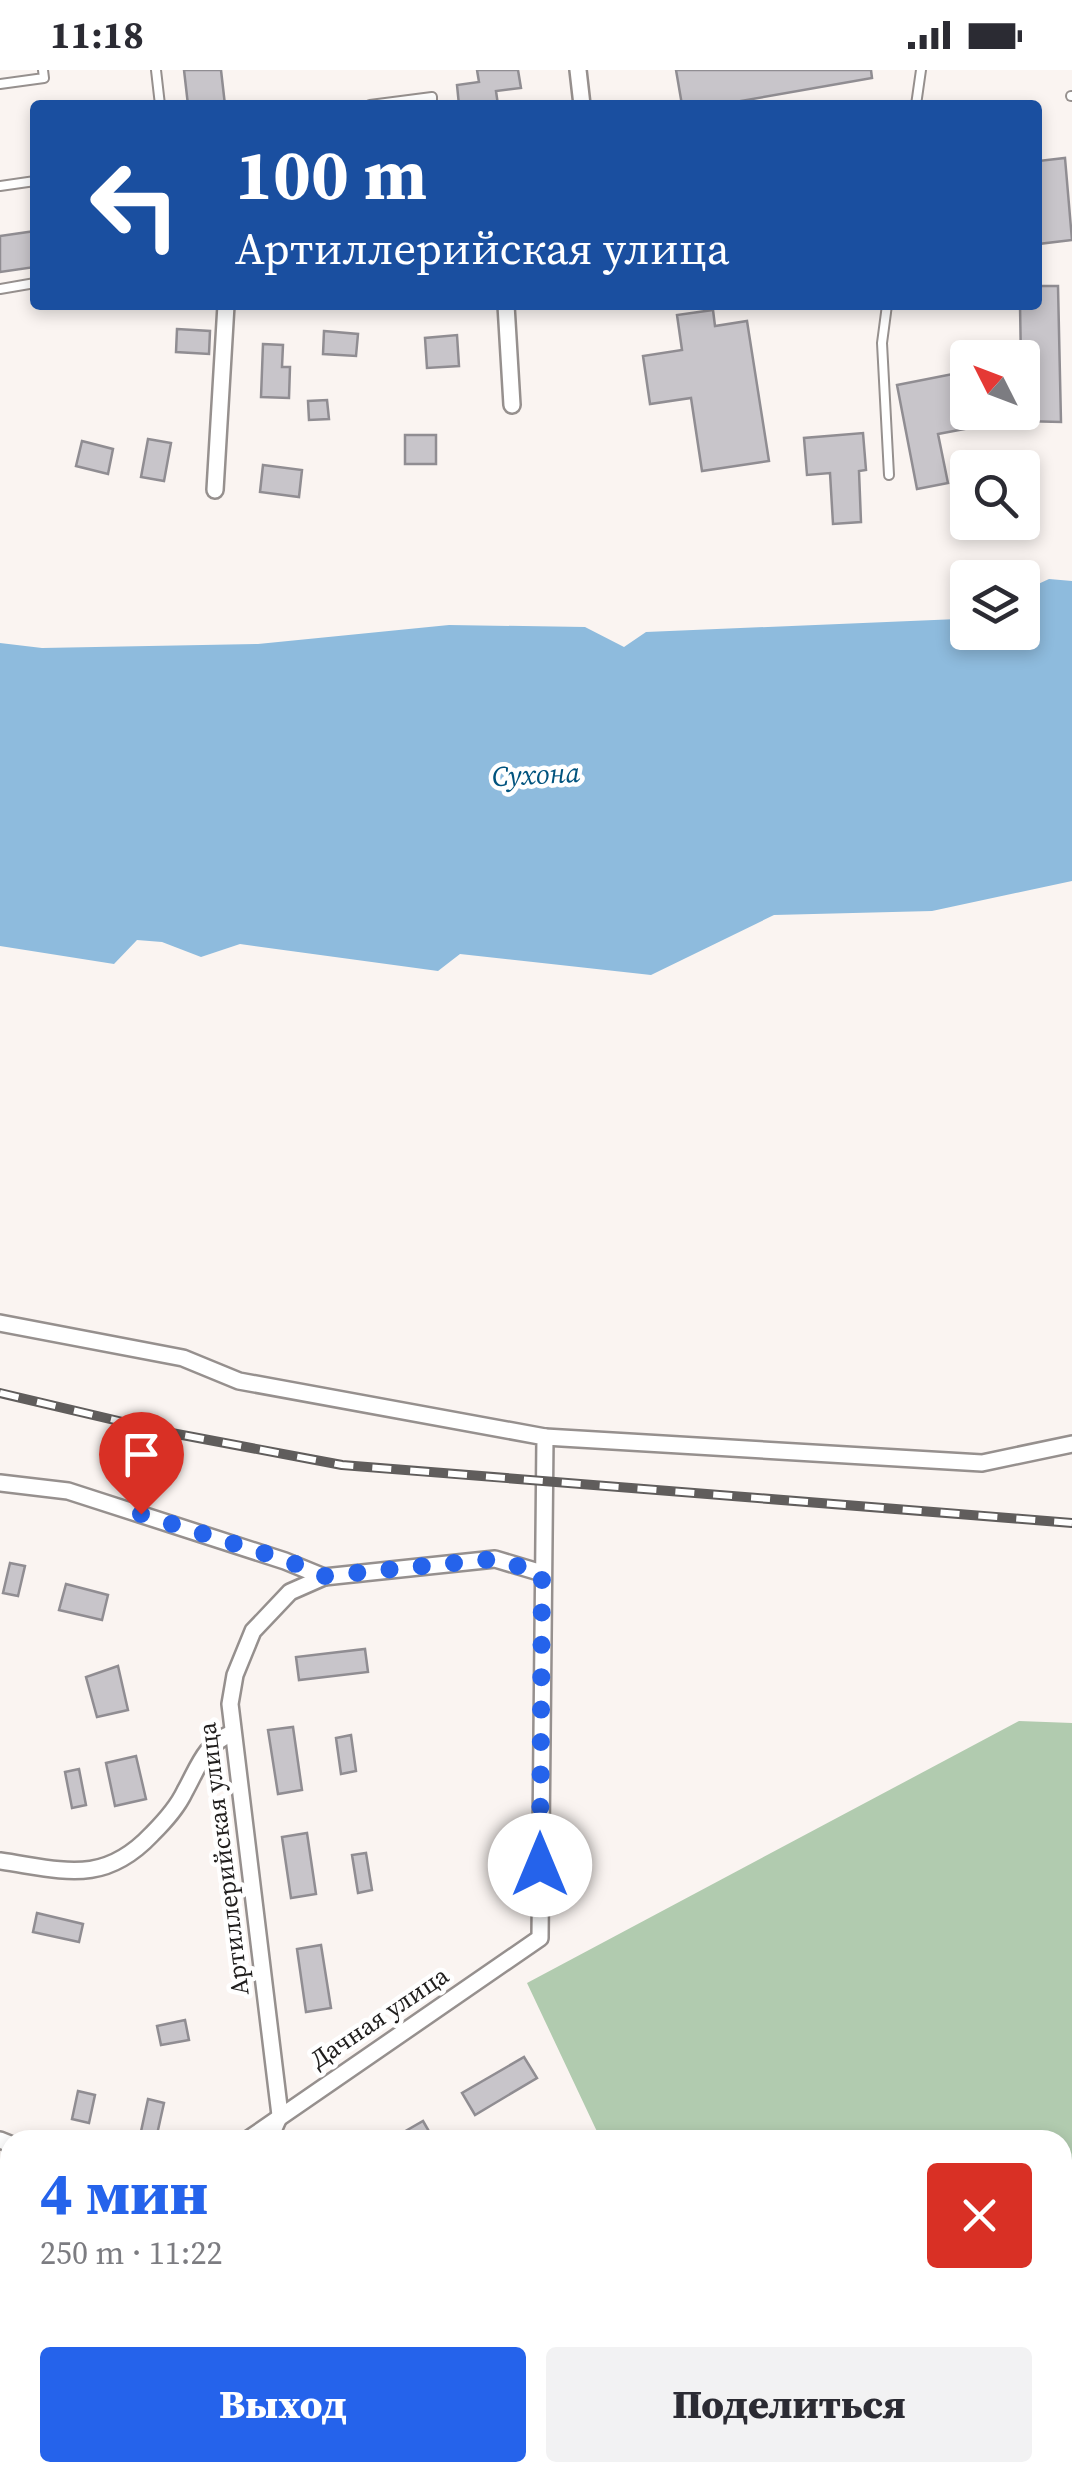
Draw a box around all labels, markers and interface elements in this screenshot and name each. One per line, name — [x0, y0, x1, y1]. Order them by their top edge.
text: 11:18 — [50, 9, 144, 61]
text: 100 m — [235, 126, 427, 222]
icon: left — [70, 140, 200, 270]
text: Артиллерийская улица — [235, 217, 730, 279]
north arrow — [950, 340, 1040, 430]
map controls — [950, 340, 1040, 650]
button: search — [950, 450, 1040, 540]
button: layers — [950, 560, 1040, 650]
water label: Сухона — [491, 753, 581, 795]
pin — [99, 1412, 184, 1515]
icon: arrive — [114, 1427, 169, 1482]
street label: Артиллерийская улица — [189, 1720, 257, 1997]
position arrow — [488, 1813, 592, 1917]
street label: Дачная улица — [303, 1958, 455, 2076]
text: 4 мин — [40, 2152, 208, 2234]
button: close — [927, 2163, 1032, 2268]
text: 250 m · 11:22 — [40, 2231, 222, 2275]
button: Выход — [40, 2347, 526, 2462]
button: Поделиться — [546, 2347, 1032, 2462]

